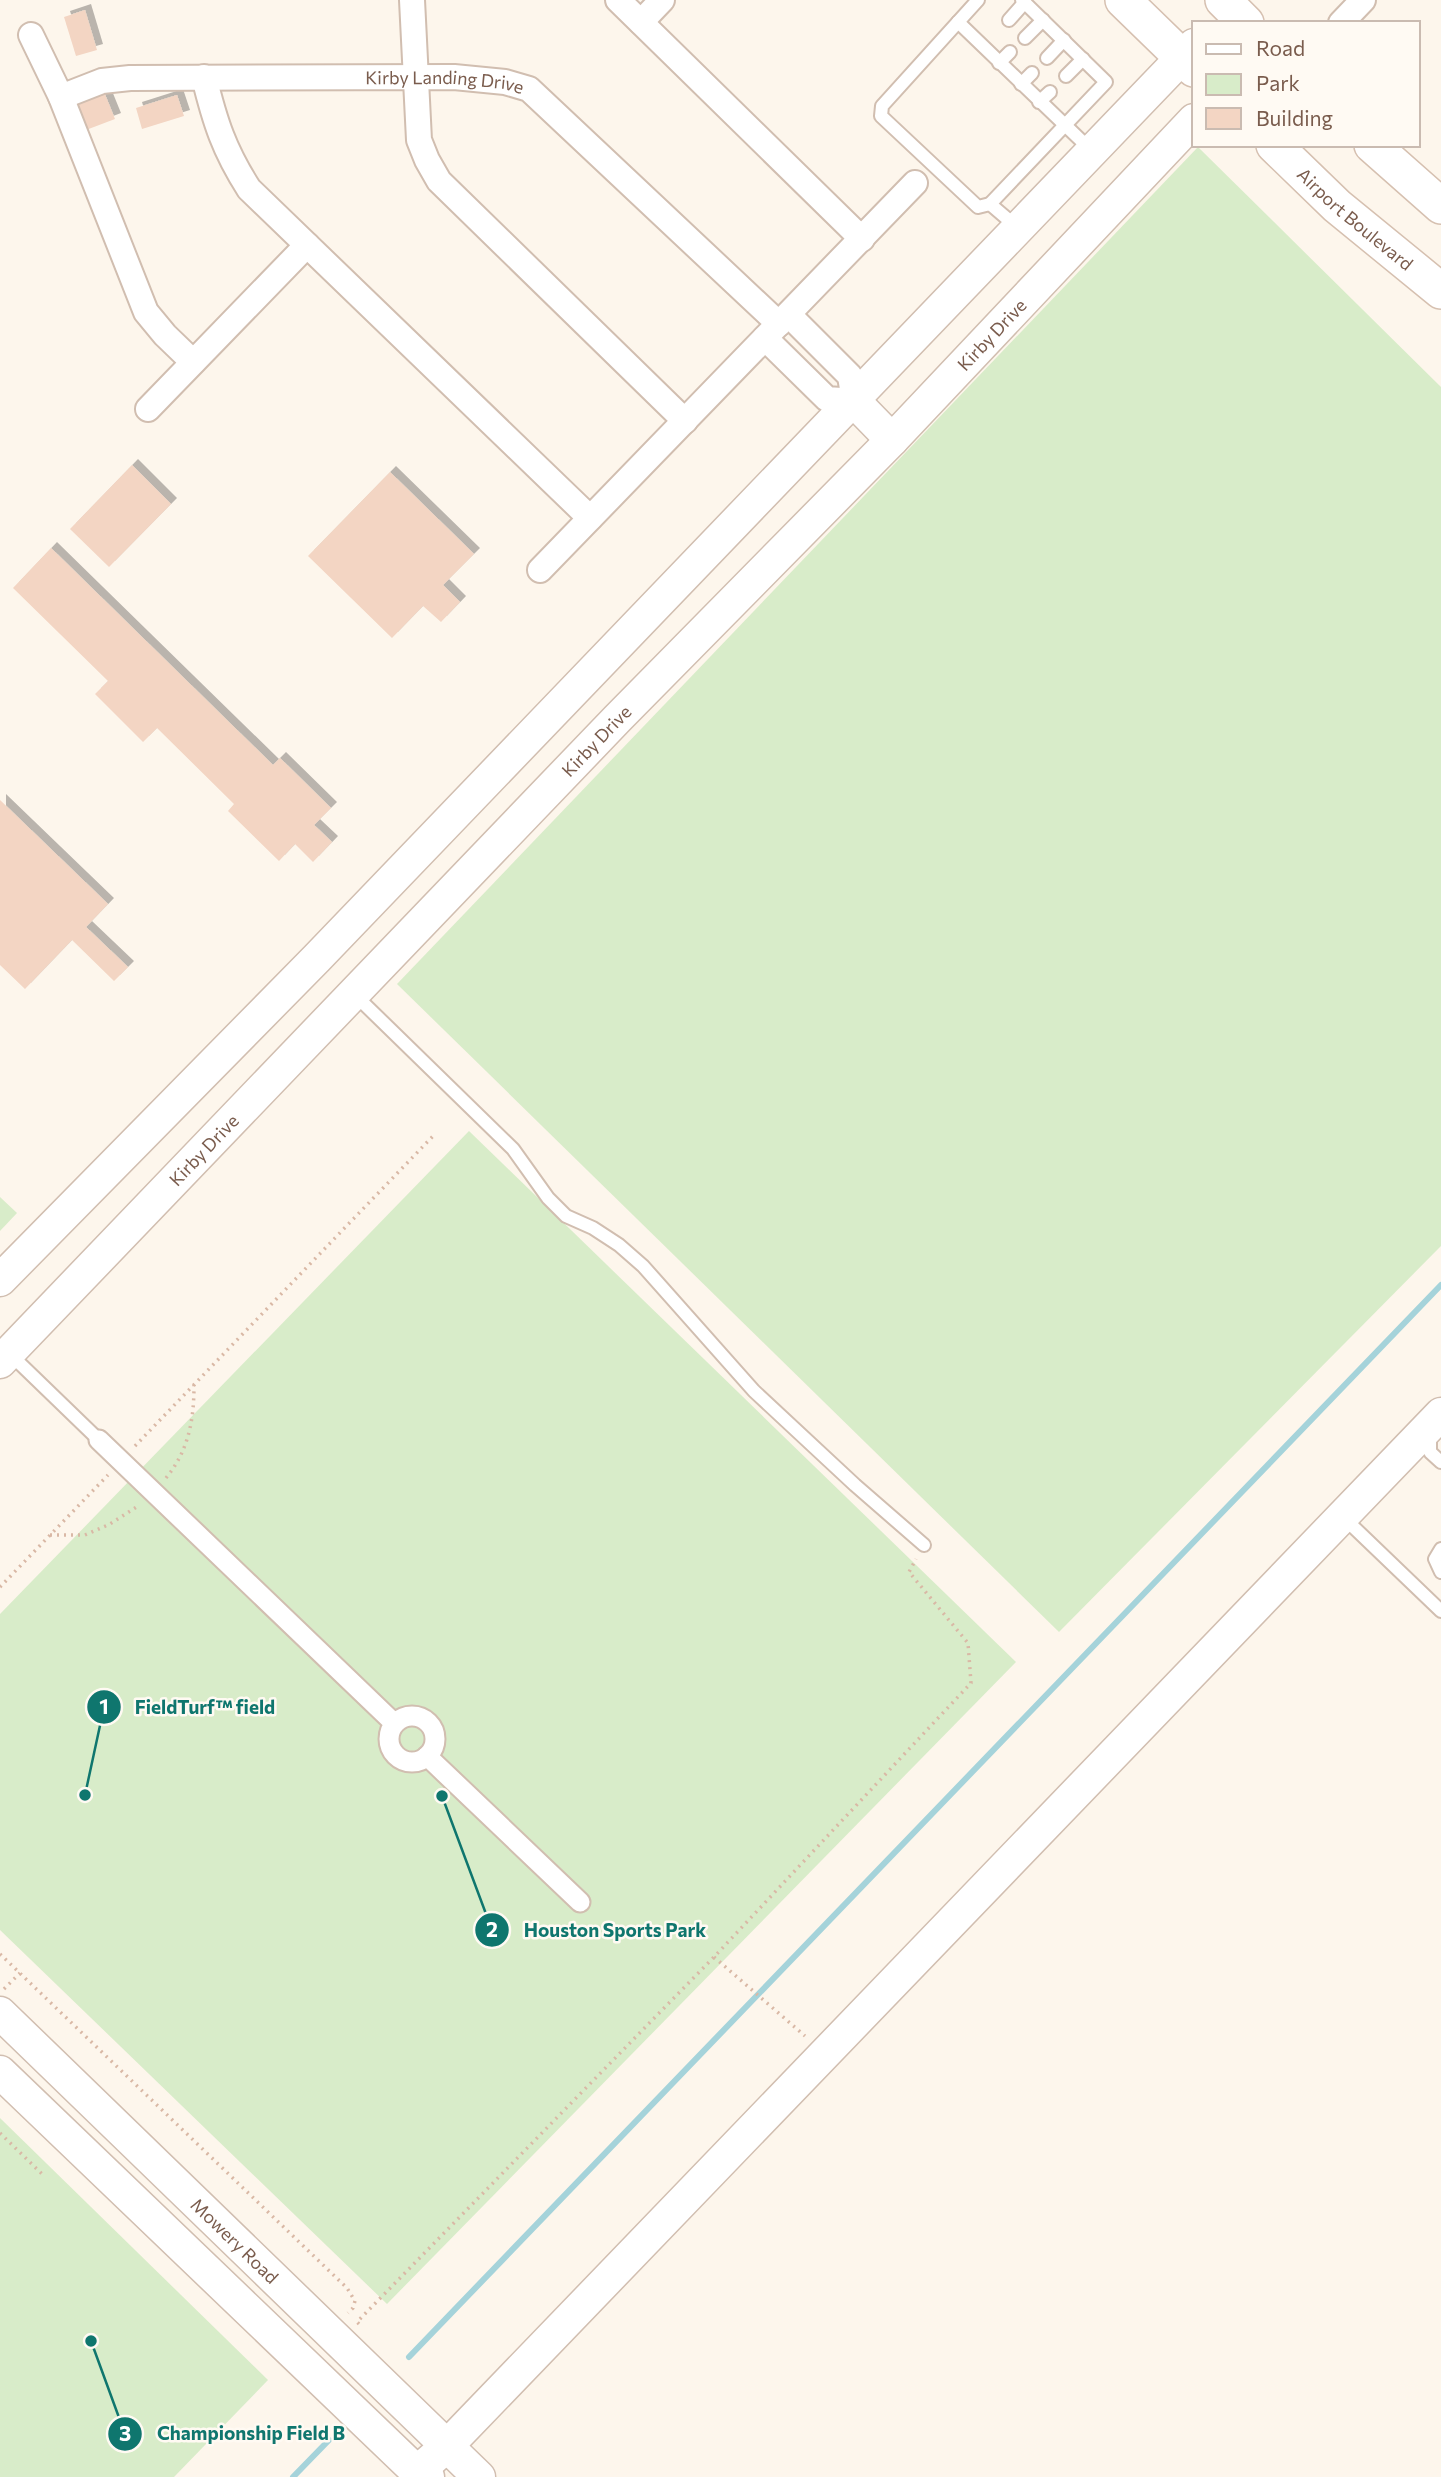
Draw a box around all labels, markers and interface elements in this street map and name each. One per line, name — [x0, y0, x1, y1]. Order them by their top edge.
legend — [1192, 21, 1420, 147]
text: Road — [1256, 35, 1305, 60]
street label: Kirby Landing Drive — [365, 66, 527, 98]
text: Park — [1256, 70, 1300, 95]
text: Building — [1256, 105, 1333, 130]
street label: Airport Boulevard — [1293, 163, 1418, 275]
street label: Kirby Drive — [952, 294, 1031, 375]
street label: Kirby Drive — [557, 700, 635, 781]
street label: Kirby Drive — [164, 1110, 243, 1190]
callout: FieldTurf™ field — [86, 1687, 290, 1727]
text: 1 — [99, 1693, 109, 1718]
text: FieldTurf™ field — [135, 1695, 275, 1718]
callout: Houston Sports Park — [474, 1910, 720, 1950]
text: 2 — [486, 1916, 498, 1941]
text: Houston Sports Park — [524, 1918, 706, 1941]
street label: Mowery Road — [187, 2193, 283, 2288]
callout: Championship Field B — [108, 2414, 359, 2454]
text: 3 — [119, 2420, 131, 2445]
text: Championship Field B — [157, 2421, 345, 2444]

